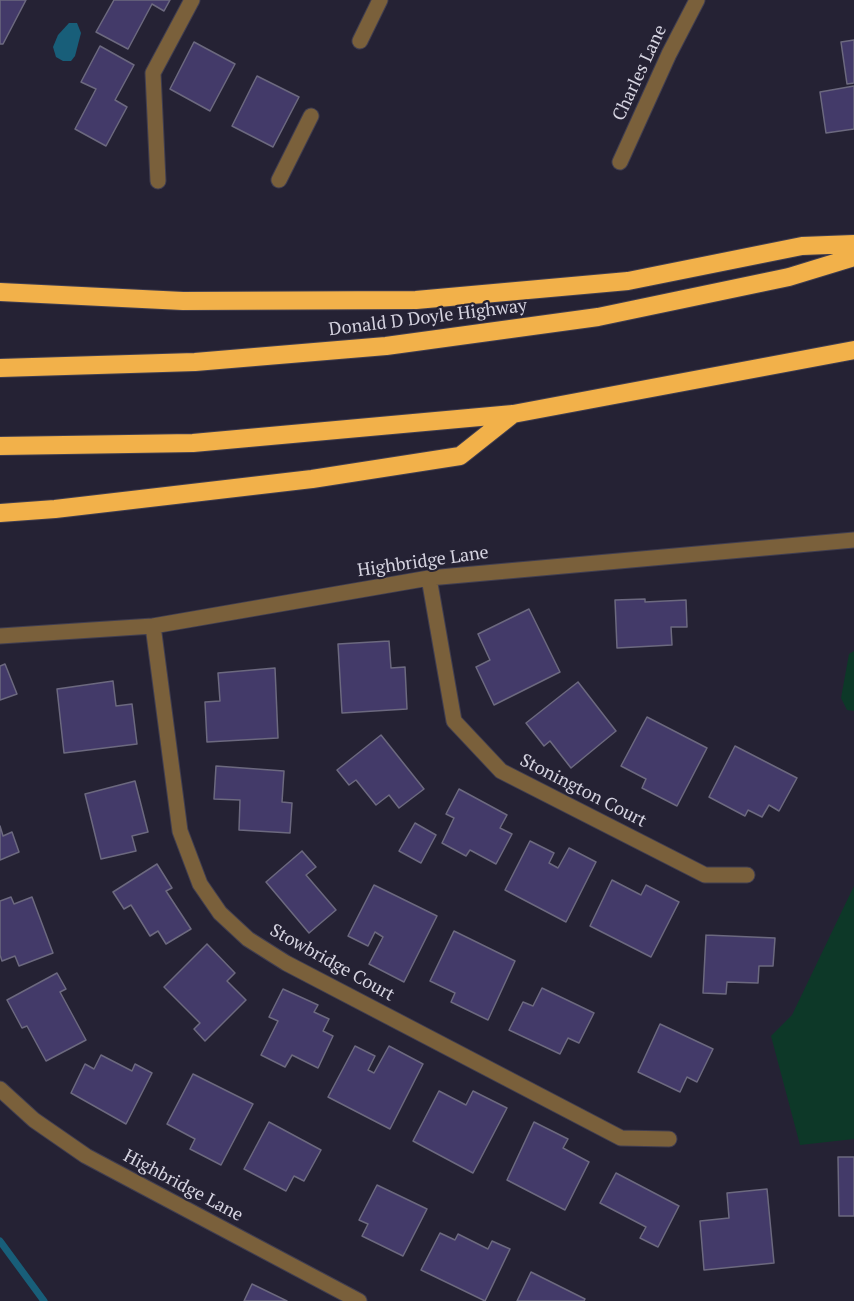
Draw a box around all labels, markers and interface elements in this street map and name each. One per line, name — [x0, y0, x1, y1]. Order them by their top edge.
street label: Charles Lane — [608, 22, 672, 124]
street label: Donald D Doyle Highway — [328, 295, 528, 341]
street label: Highbridge Lane — [356, 542, 490, 582]
street label: Stonington Court — [516, 750, 650, 832]
street label: Stowbridge Court — [266, 920, 398, 1006]
street label: Highbridge Lane — [120, 1145, 246, 1227]

